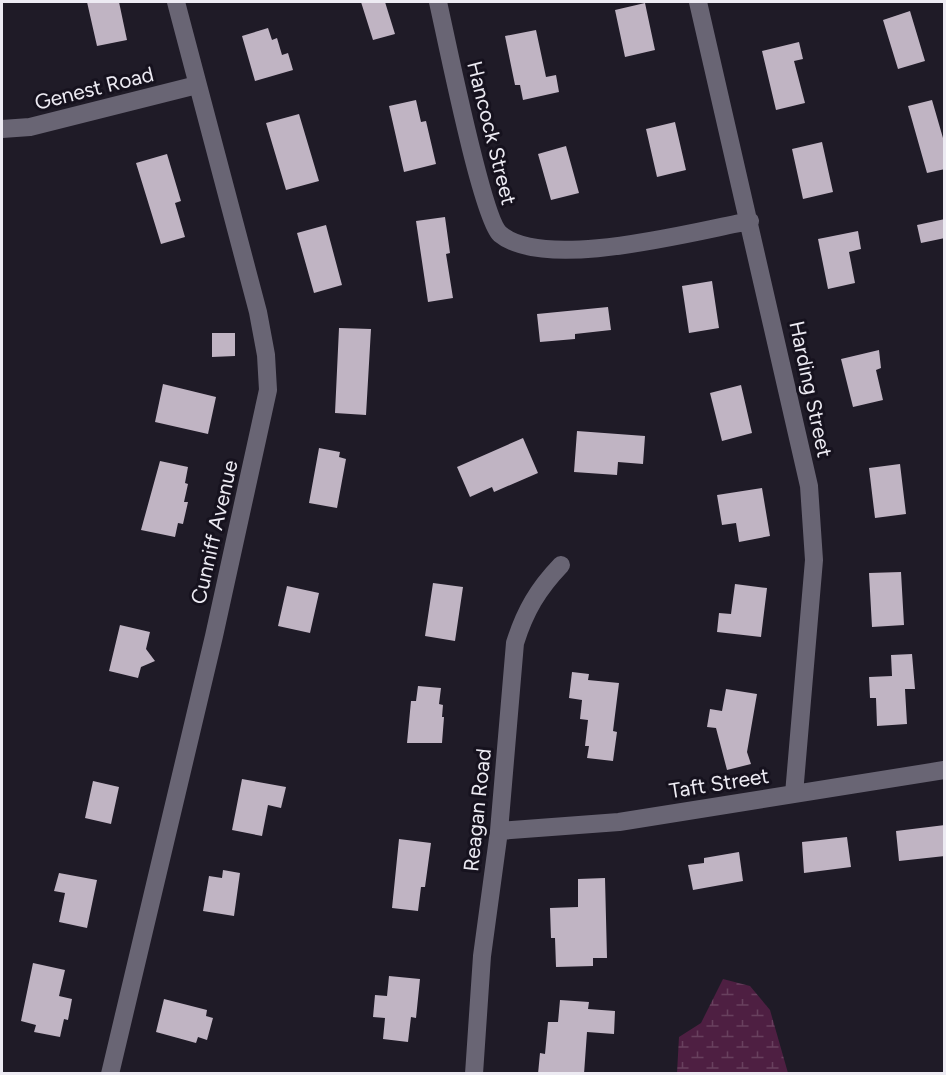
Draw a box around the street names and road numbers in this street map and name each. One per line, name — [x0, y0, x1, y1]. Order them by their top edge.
street label: Hancock Street — [462, 59, 522, 208]
street label: Genest Road — [32, 61, 156, 115]
street label: Harding Street — [784, 319, 838, 460]
street label: Cunniff Avenue — [185, 458, 243, 606]
street label: Reagan Road — [458, 747, 496, 873]
street label: Taft Street — [667, 763, 771, 803]

